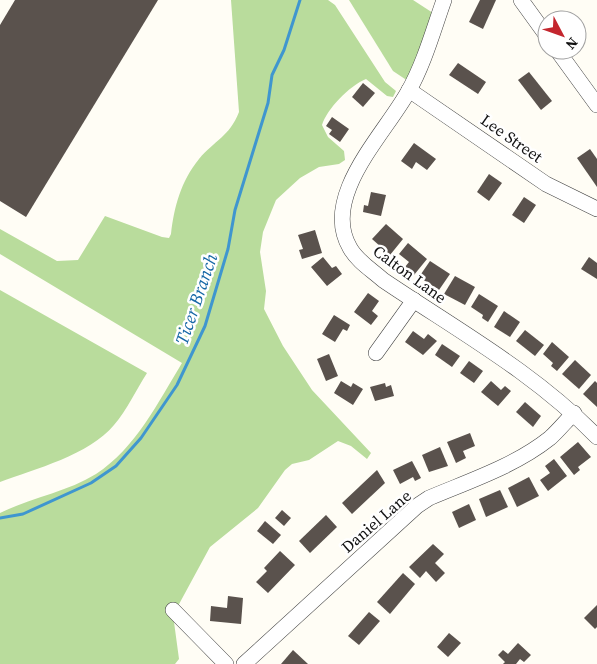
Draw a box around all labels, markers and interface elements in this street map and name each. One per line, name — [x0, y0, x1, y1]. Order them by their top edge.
north arrow — [537, 10, 587, 60]
text: N — [561, 33, 583, 54]
street label: Lee Street — [477, 109, 548, 168]
street label: Calton Lane — [369, 240, 451, 308]
water label: Ticer Branch — [169, 250, 223, 348]
street label: Daniel Lane — [336, 485, 416, 557]

